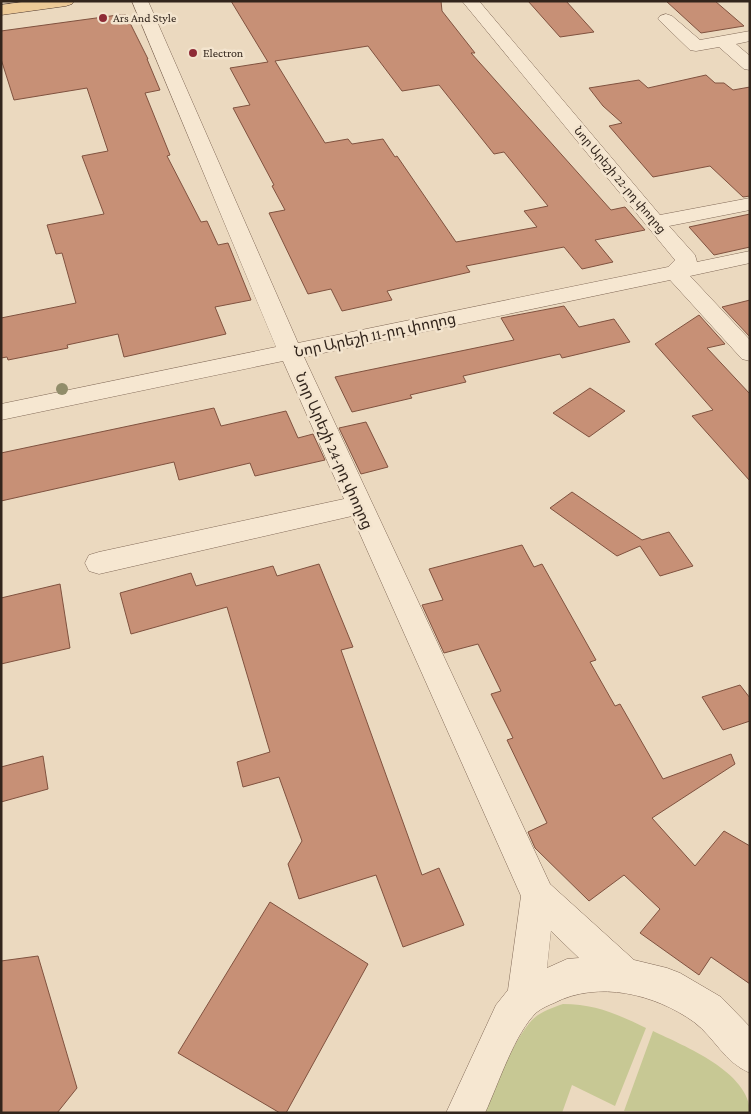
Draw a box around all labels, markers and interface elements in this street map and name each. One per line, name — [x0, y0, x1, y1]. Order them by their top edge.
place label: Ars And Style — [113, 11, 176, 25]
marker: Ars And Style — [97, 12, 109, 24]
place label: Electron — [203, 46, 244, 60]
marker: Electron — [187, 47, 199, 59]
street label: Նոր Արեշի 22-րդ փողոց — [571, 124, 669, 236]
street label: Նոր Արեշի 11-րդ փողոց — [293, 310, 457, 361]
street label: Նոր Արեշի 24-րդ փողոց — [291, 370, 376, 532]

